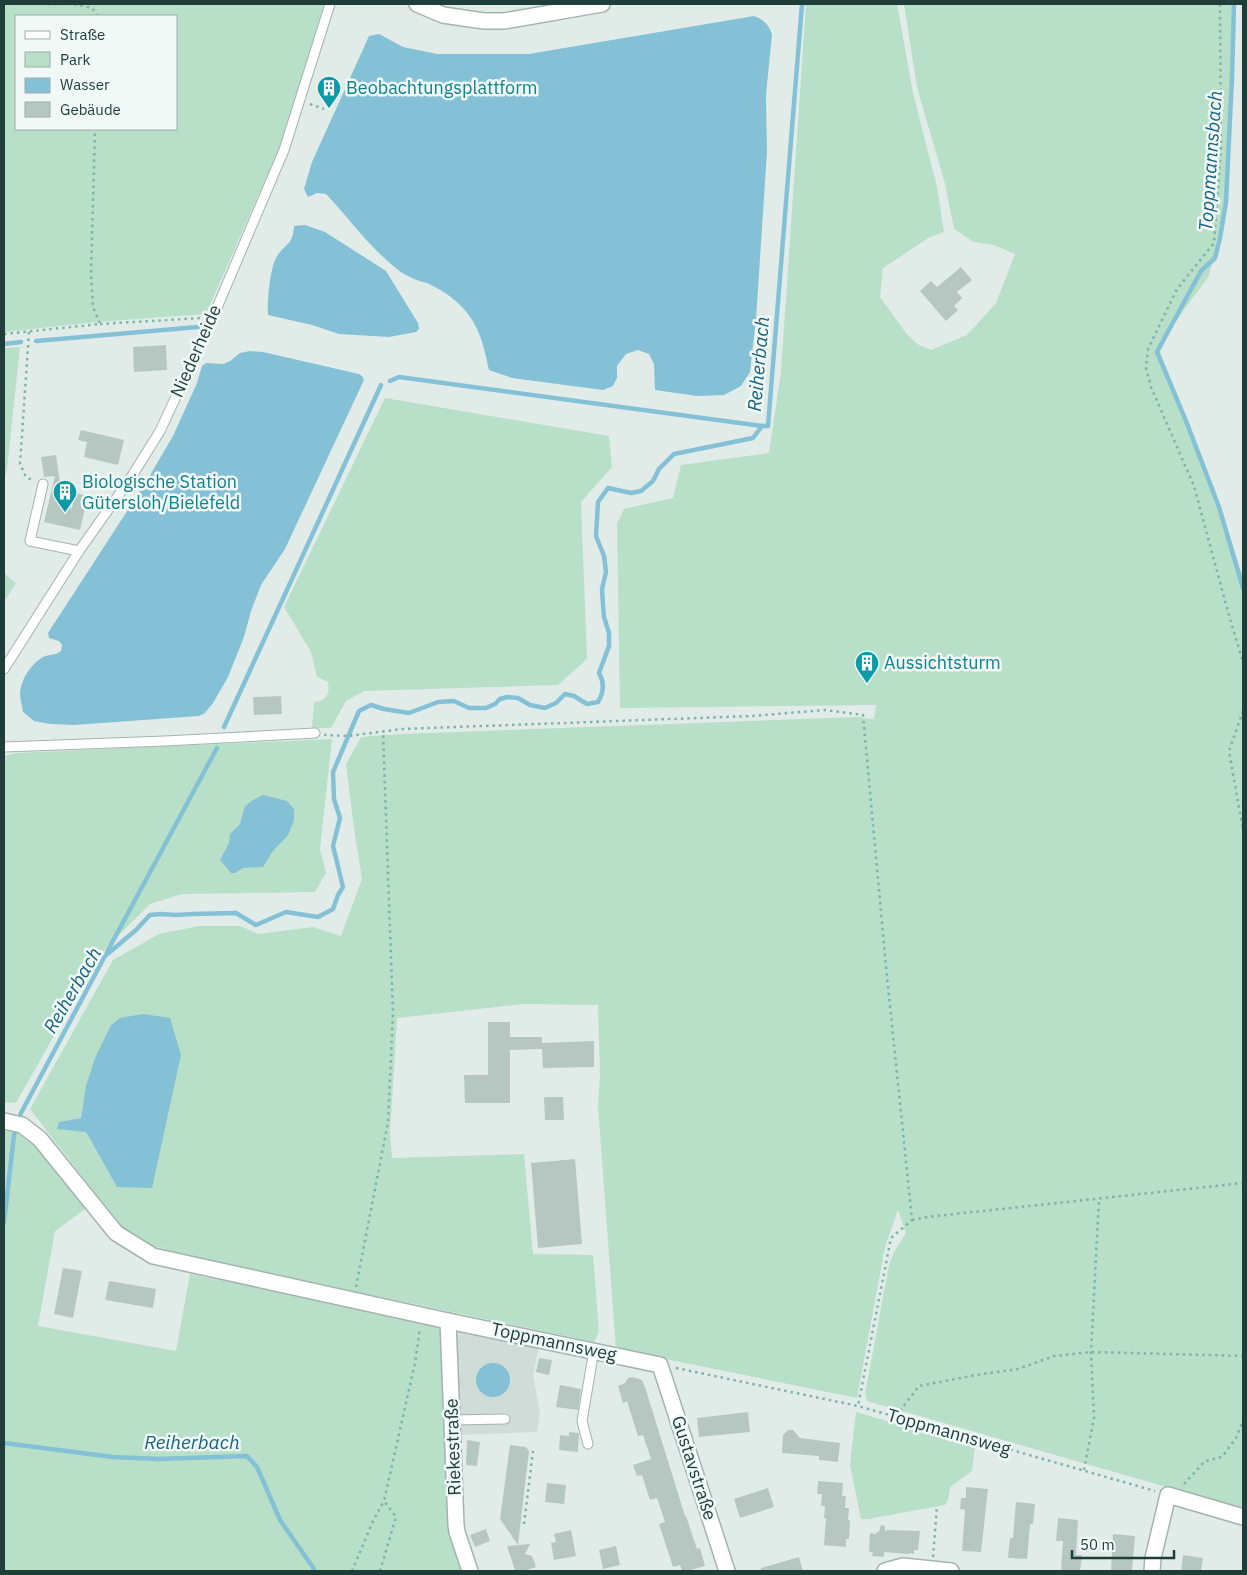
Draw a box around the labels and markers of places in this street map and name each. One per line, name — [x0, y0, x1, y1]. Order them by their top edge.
building icon: Beobachtungsplattform — [316, 75, 342, 109]
place label: Beobachtungsplattform — [346, 76, 537, 99]
place label: Biologische Station Gütersloh/Bielefeld — [82, 470, 240, 514]
building icon: Biologische Station Gütersloh/Bielefeld — [52, 479, 78, 513]
building icon: Aussichtsturm — [854, 650, 880, 684]
place label: Aussichtsturm — [884, 651, 1001, 674]

